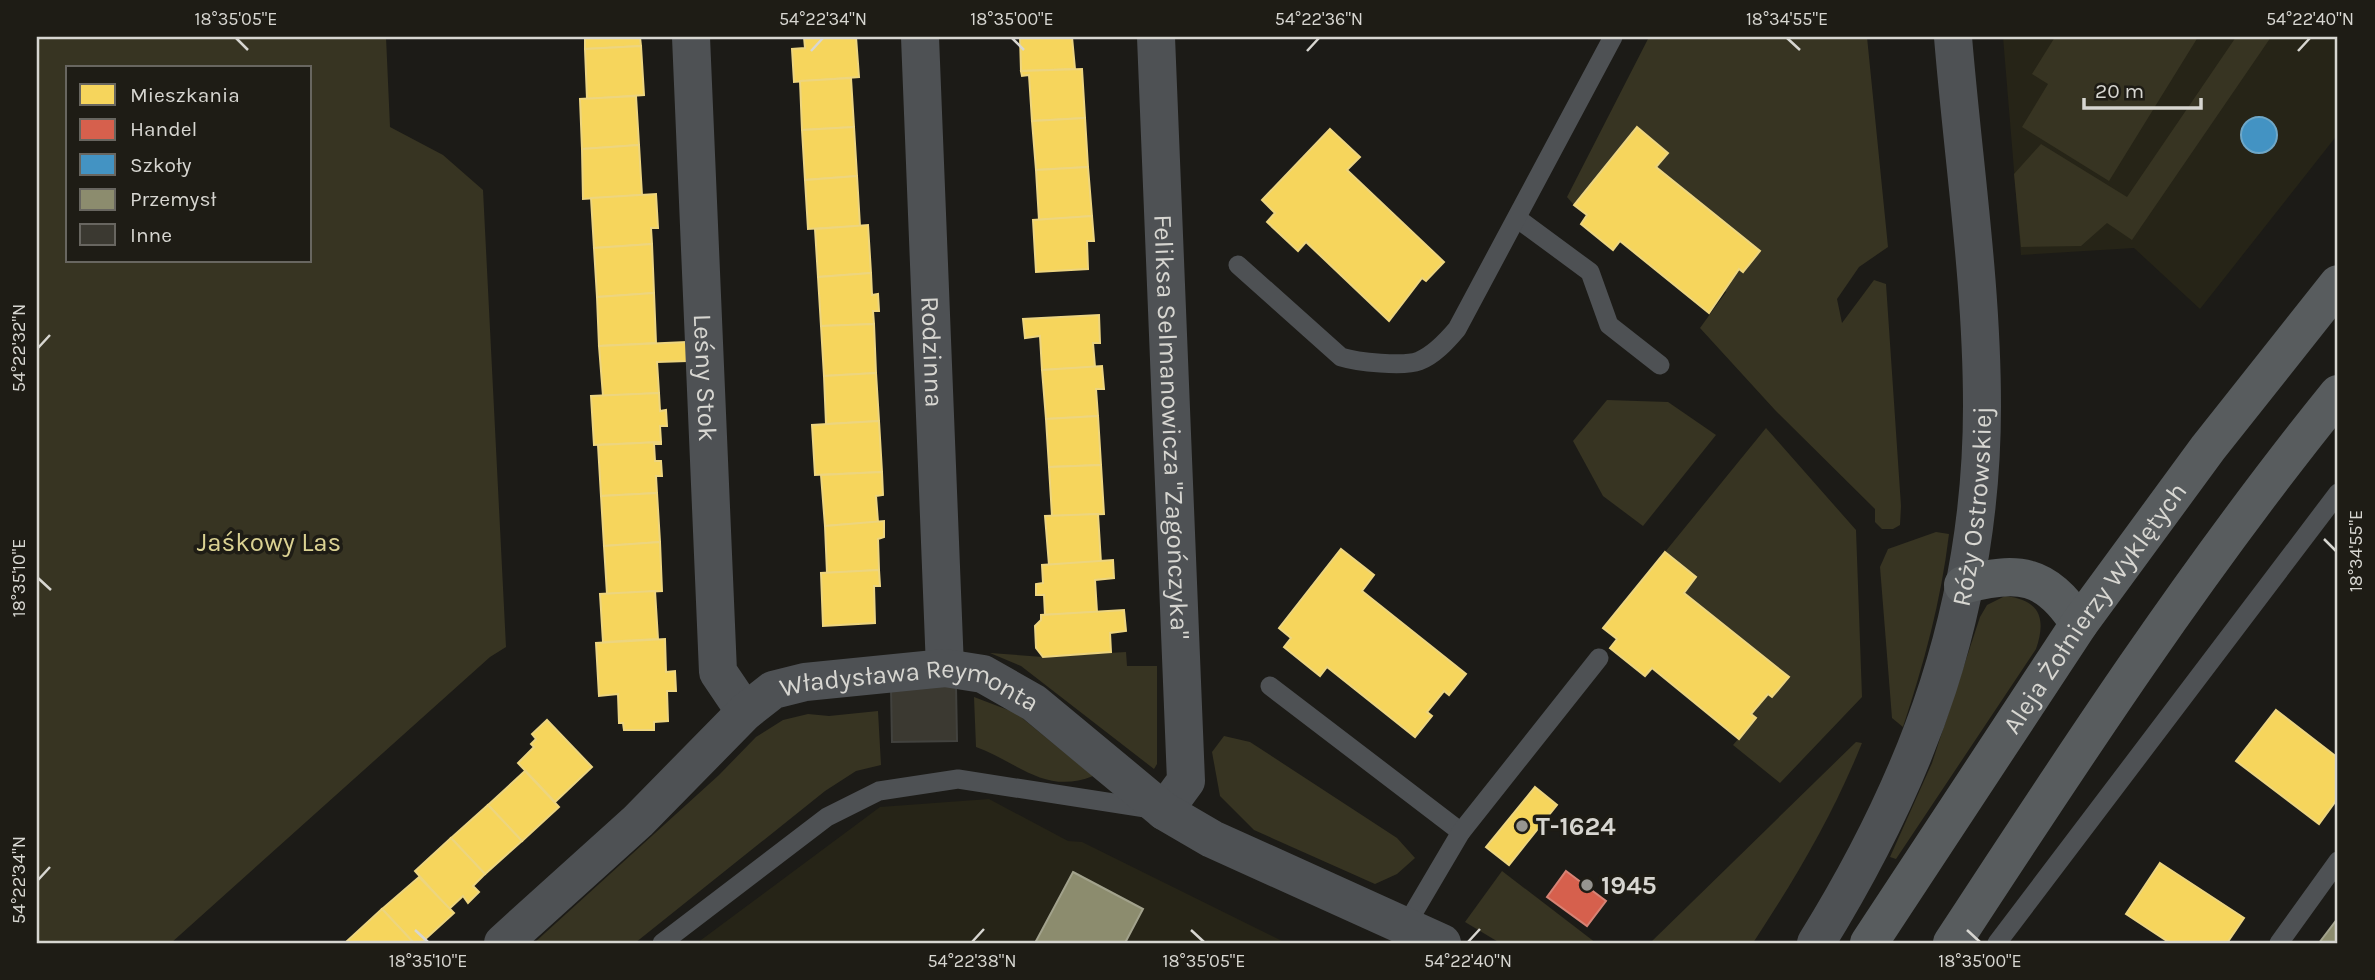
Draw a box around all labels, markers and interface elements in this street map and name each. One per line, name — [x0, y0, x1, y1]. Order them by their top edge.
text: 18°35'05"E — [195, 8, 277, 30]
text: 54°22'34"N — [779, 8, 867, 30]
text: 18°35'00"E — [970, 8, 1054, 30]
text: 54°22'36"N — [1275, 8, 1363, 30]
text: 18°34'55"E — [1746, 8, 1828, 30]
text: 54°22'40"N — [2266, 8, 2354, 30]
legend — [66, 66, 312, 262]
scale bar — [2084, 66, 2202, 110]
text: 20 m — [2095, 79, 2144, 103]
text: Mieszkania — [130, 83, 240, 107]
text: Handel — [130, 117, 197, 141]
text: Szkoły — [130, 153, 192, 177]
text: Przemysł — [130, 187, 216, 211]
street label: Feliksa Selmanowicza "Zagończyka" — [1147, 214, 1195, 640]
text: Inne — [130, 223, 172, 247]
street label: Rodzinna — [914, 296, 950, 408]
text: 54°22'32"N — [8, 304, 30, 392]
street label: Leśny Stok — [687, 313, 723, 442]
street label: Róży Ostrowskiej — [1945, 406, 1998, 609]
street label: Aleja Żołnierzy Wyklętych — [1996, 476, 2194, 740]
text: 18°34'55"E — [2345, 510, 2367, 592]
park label: Jaśkowy Las — [197, 527, 341, 558]
text: 18°35'10"E — [8, 539, 30, 617]
street label: Władysława Reymonta — [776, 653, 1044, 719]
place label: T-1624 — [1536, 811, 1616, 842]
marker: T-1624 — [1514, 818, 1530, 834]
text: 54°22'34"N — [8, 836, 30, 924]
place label: 1945 — [1601, 870, 1657, 901]
marker: 1945 — [1579, 877, 1595, 893]
text: 18°35'10"E — [389, 950, 467, 972]
text: 54°22'38"N — [927, 950, 1017, 972]
text: 18°35'05"E — [1163, 950, 1245, 972]
text: 54°22'40"N — [1424, 950, 1512, 972]
text: 18°35'00"E — [1938, 950, 2022, 972]

